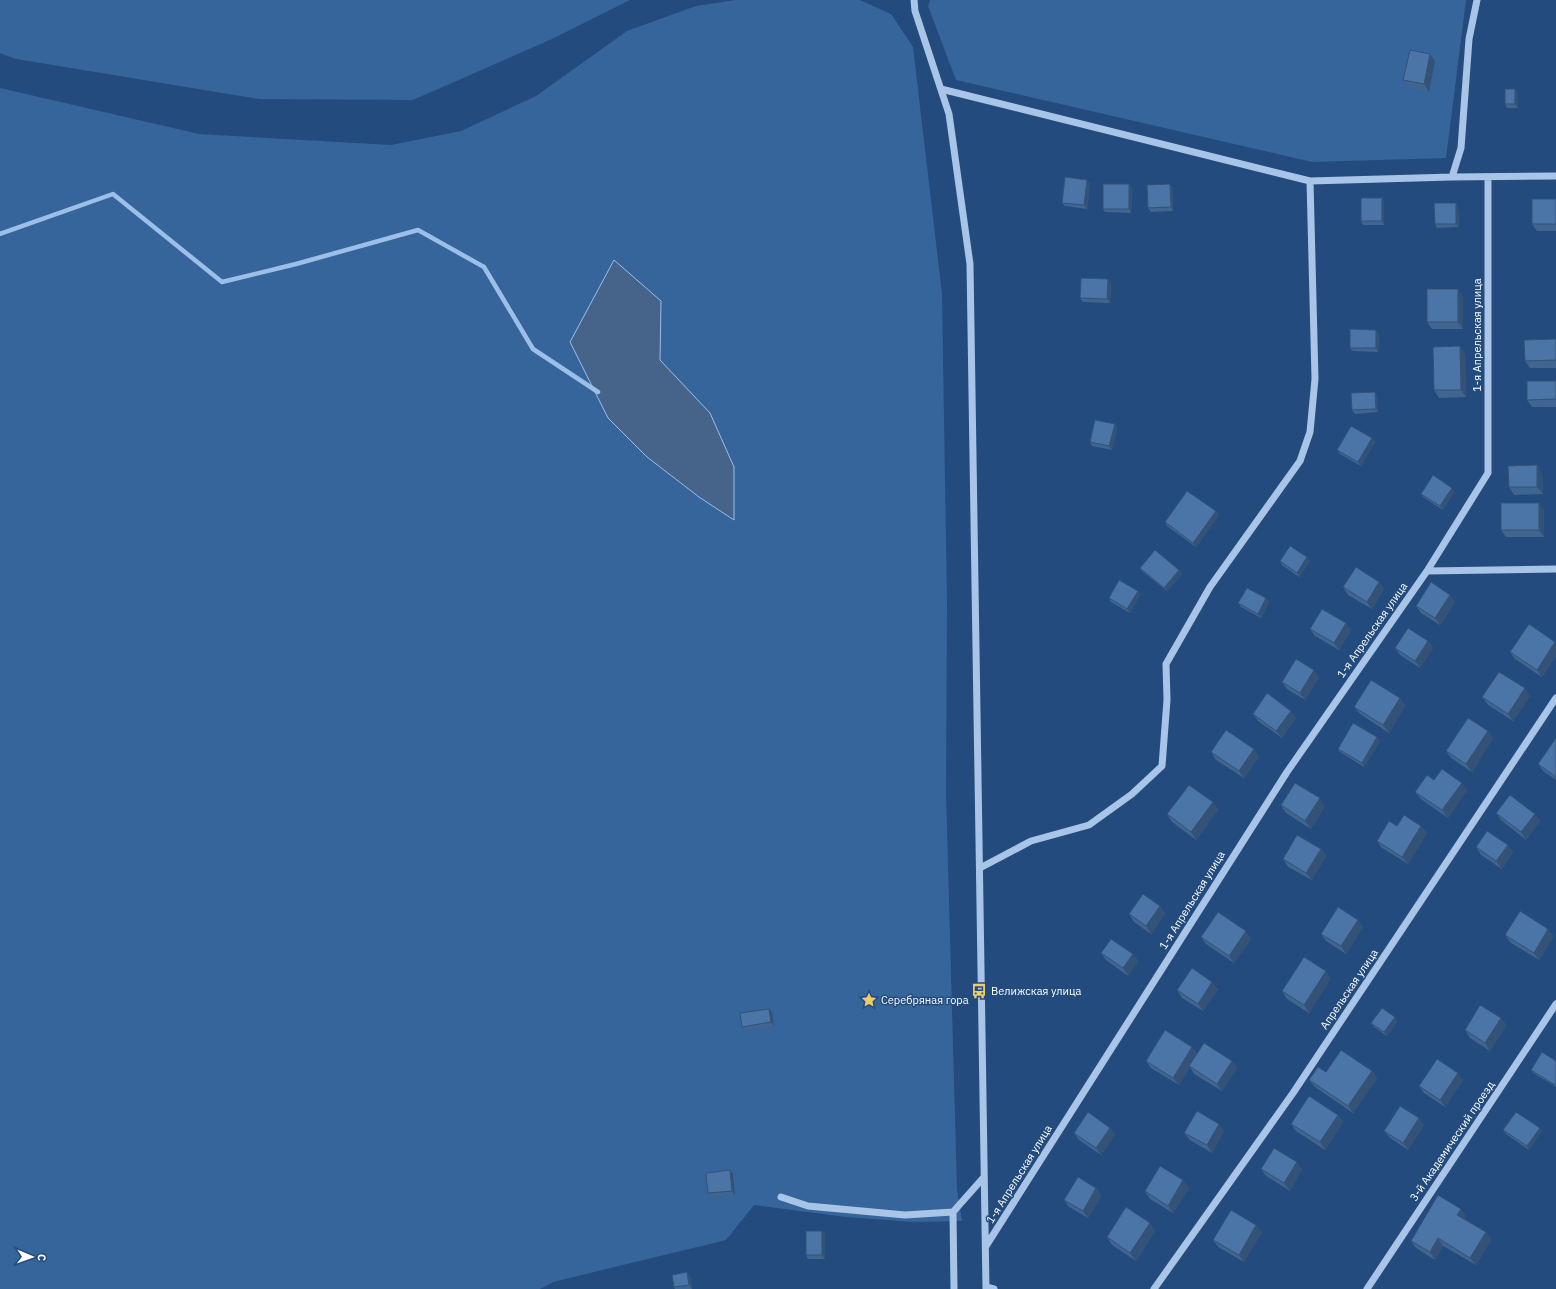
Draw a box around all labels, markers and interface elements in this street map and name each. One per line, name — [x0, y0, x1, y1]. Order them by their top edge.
street label: 1-я Апрельская улица — [1470, 278, 1484, 392]
street label: 1-я Апрельская улица — [1334, 579, 1410, 680]
street label: 1-я Апрельская улица — [1156, 848, 1228, 952]
street label: Апрельская улица — [1317, 946, 1381, 1032]
bus stop icon: Велижская улица — [970, 982, 988, 1000]
place label: Велижская улица — [991, 984, 1082, 998]
place icon: Серебряная гора — [860, 991, 878, 1009]
place label: Серебряная гора — [881, 993, 969, 1007]
street label: 3-й Академический проезд — [1407, 1078, 1498, 1204]
street label: 1-я Апрельская улица — [983, 1122, 1055, 1226]
north arrow — [12, 1237, 52, 1277]
text: С — [35, 1254, 49, 1261]

